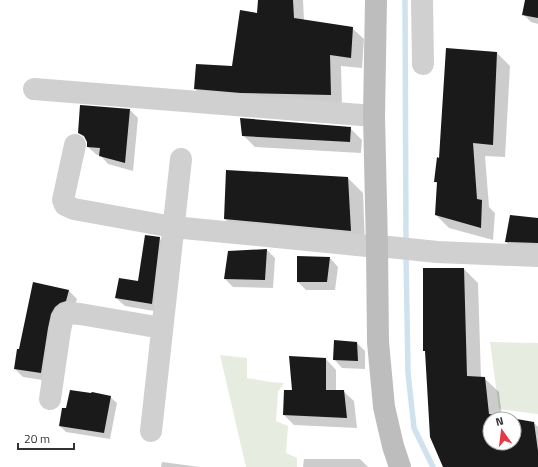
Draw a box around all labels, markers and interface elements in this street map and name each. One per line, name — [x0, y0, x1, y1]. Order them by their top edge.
north arrow — [482, 411, 522, 451]
text: N — [494, 413, 505, 430]
scale bar — [18, 425, 74, 451]
text: 20 m — [24, 429, 50, 448]

